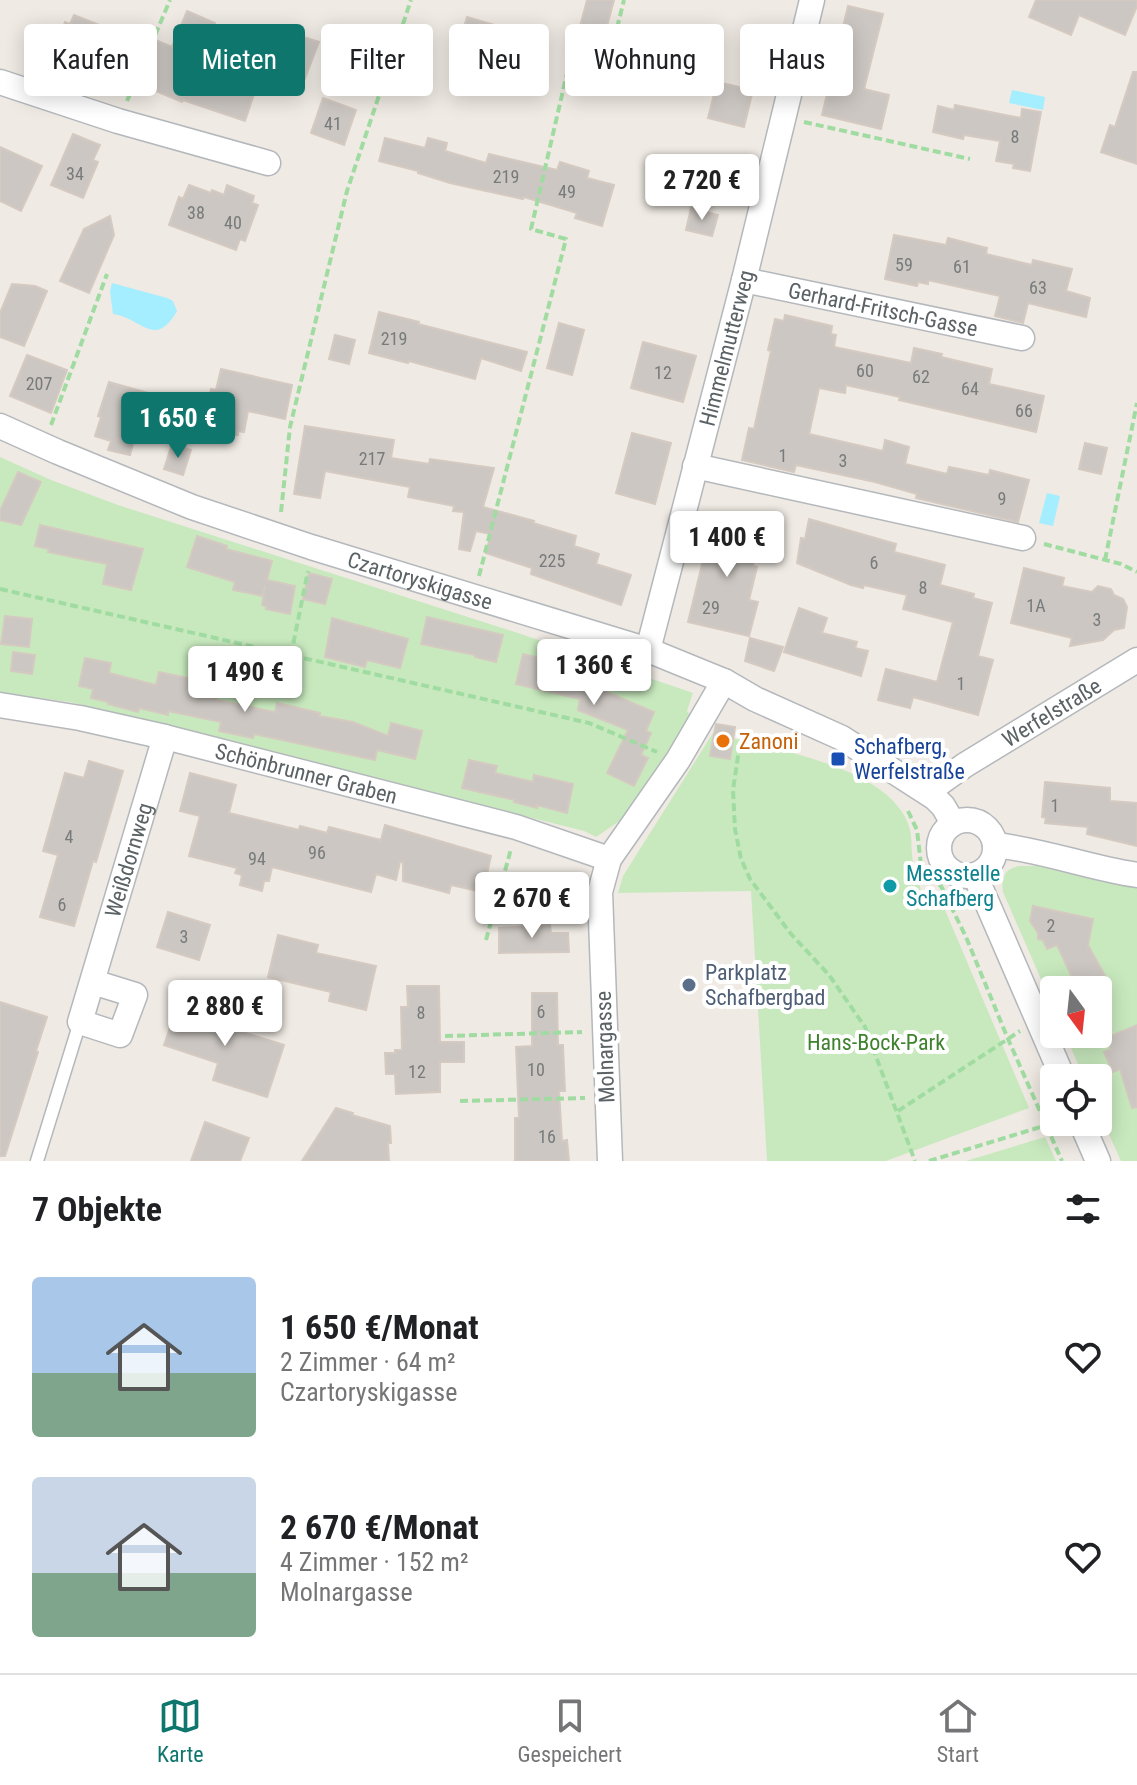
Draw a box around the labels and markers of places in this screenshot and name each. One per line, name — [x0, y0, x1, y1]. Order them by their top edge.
pin: 2 720 € — [628, 154, 776, 222]
pin: 1 650 € — [104, 392, 252, 460]
pin: 1 400 € — [653, 511, 801, 579]
pin: 1 360 € — [520, 639, 668, 707]
pin: 1 490 € — [171, 646, 319, 714]
place label: Zanoni — [739, 729, 798, 754]
marker: Zanoni — [714, 732, 732, 750]
place label: Schafberg, Werfelstraße — [854, 734, 965, 784]
marker: Schafberg, Werfelstraße — [829, 750, 847, 768]
place label: Messstelle Schafberg — [906, 861, 1000, 911]
pin: 2 670 € — [458, 872, 606, 940]
marker: Messstelle Schafberg — [881, 877, 899, 895]
place label: Parkplatz Schafbergbad — [705, 960, 826, 1010]
marker: Parkplatz Schafbergbad — [680, 976, 698, 994]
pin: 2 880 € — [151, 980, 299, 1048]

